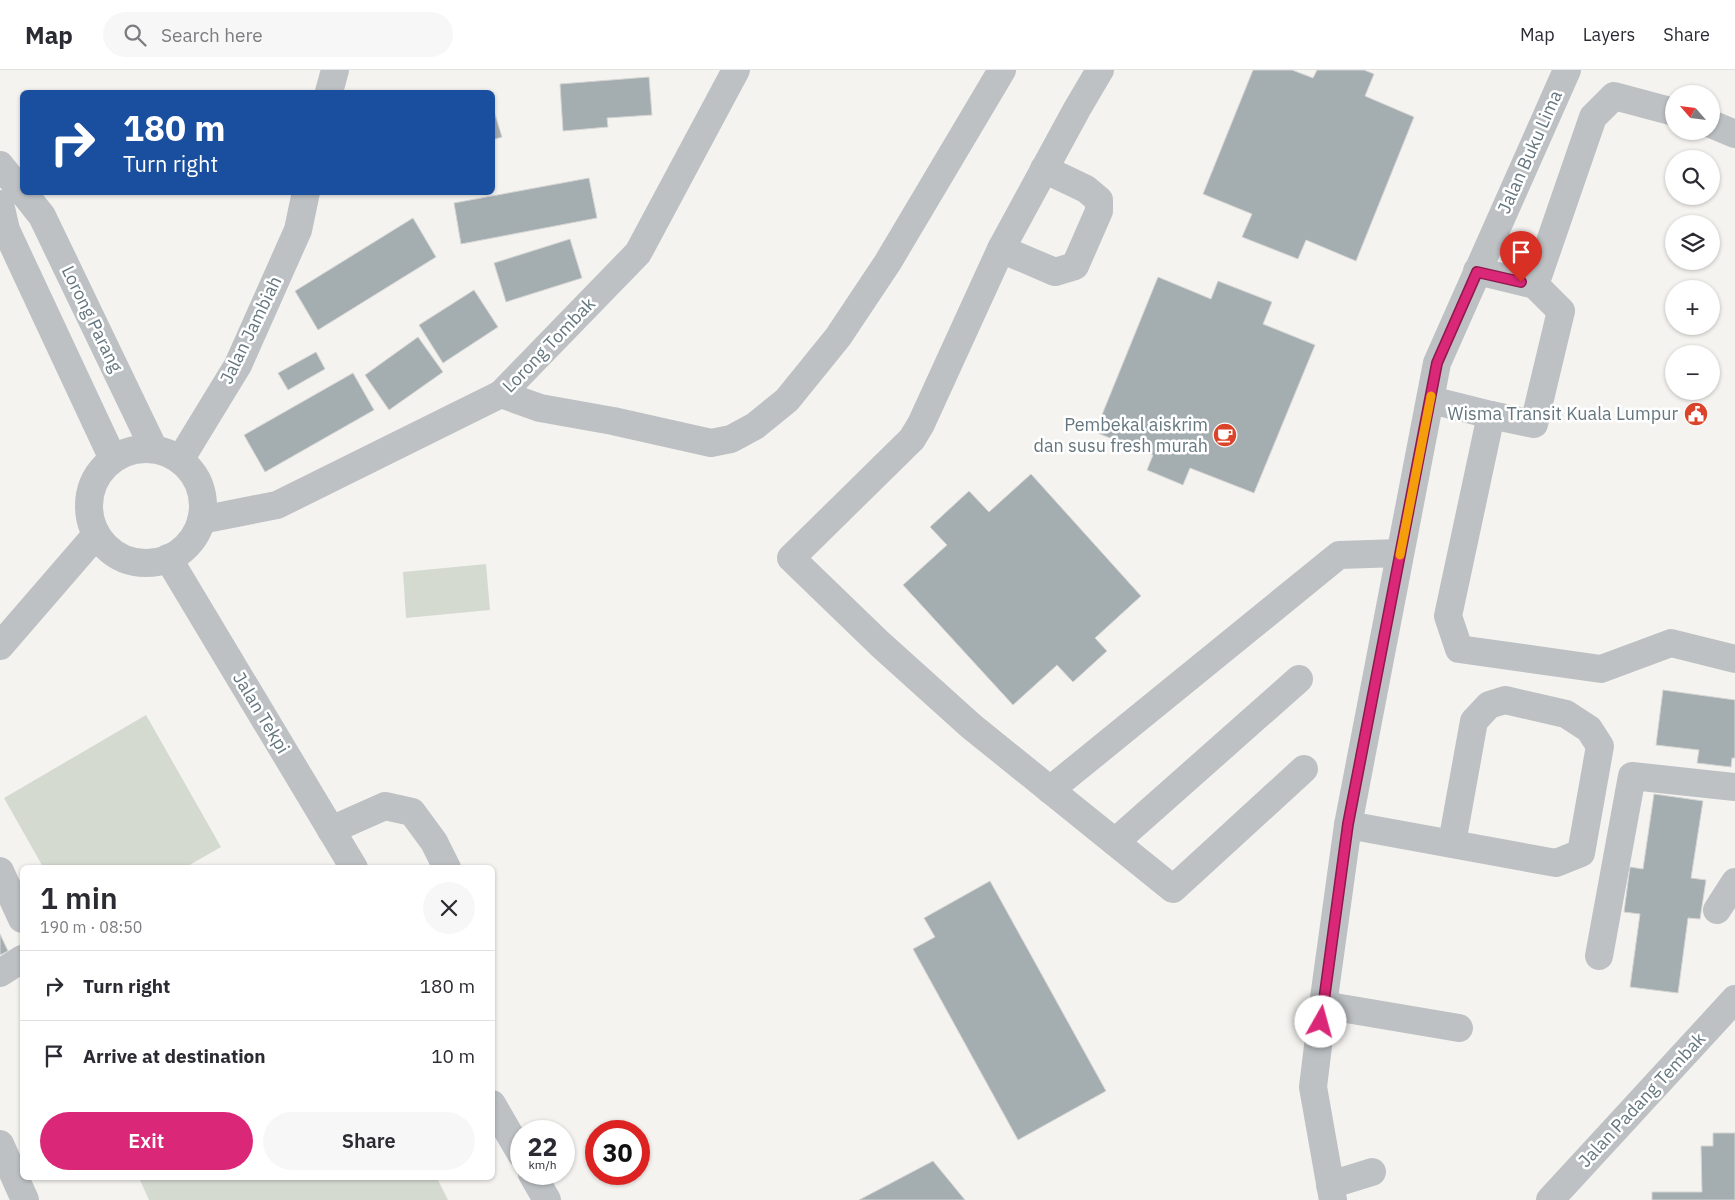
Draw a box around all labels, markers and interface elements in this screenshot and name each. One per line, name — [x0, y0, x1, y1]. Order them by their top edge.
search box — [103, 12, 453, 57]
text: Map — [25, 19, 73, 51]
icon: search — [121, 21, 149, 49]
text: Search here — [161, 23, 263, 47]
text: Map — [1520, 23, 1555, 46]
text: Layers — [1583, 23, 1635, 46]
text: Share — [1663, 23, 1710, 46]
north arrow — [1665, 85, 1720, 140]
map controls — [1665, 85, 1720, 400]
street label: Jalan Buku Lima — [1492, 86, 1567, 217]
text: 180 m — [123, 105, 226, 151]
icon: right — [40, 110, 105, 175]
text: Turn right — [123, 149, 218, 178]
button: search — [1665, 150, 1720, 205]
button: layers — [1665, 215, 1720, 270]
pin — [1500, 231, 1542, 282]
icon: arrive — [1507, 238, 1535, 266]
street label: Lorong Parang — [57, 262, 128, 376]
street label: Jalan Jambiah — [215, 272, 287, 387]
button: + — [1665, 280, 1720, 335]
street label: Lorong Tombak — [497, 292, 600, 397]
button: − — [1665, 345, 1720, 400]
public building icon: Wisma Transit Kuala Lumpur — [1683, 401, 1709, 427]
place label: Wisma Transit Kuala Lumpur — [1448, 402, 1678, 425]
place label: Pembekal aiskrim dan susu fresh murah — [1033, 413, 1208, 457]
cafe icon: Pembekal aiskrim dan susu fresh murah — [1212, 422, 1238, 448]
street label: Jalan Tekpi — [228, 668, 295, 758]
text: 1 min — [40, 878, 118, 917]
button: close — [423, 882, 475, 934]
text: 190 m · 08:50 — [40, 917, 142, 937]
icon: right — [40, 972, 68, 1000]
text: Turn right — [83, 974, 170, 998]
text: 180 m — [420, 974, 475, 998]
position arrow — [1294, 995, 1346, 1047]
street label: Jalan Padang Tembak — [1573, 1027, 1711, 1172]
icon: arrive — [40, 1042, 68, 1070]
text: Arrive at destination — [83, 1044, 266, 1068]
text: 10 m — [431, 1044, 475, 1068]
button: Exit — [40, 1112, 253, 1170]
button: Share — [263, 1112, 475, 1170]
speed limit sign: 30 — [585, 1120, 650, 1185]
text: 22 — [527, 1130, 558, 1163]
text: km/h — [528, 1157, 557, 1172]

